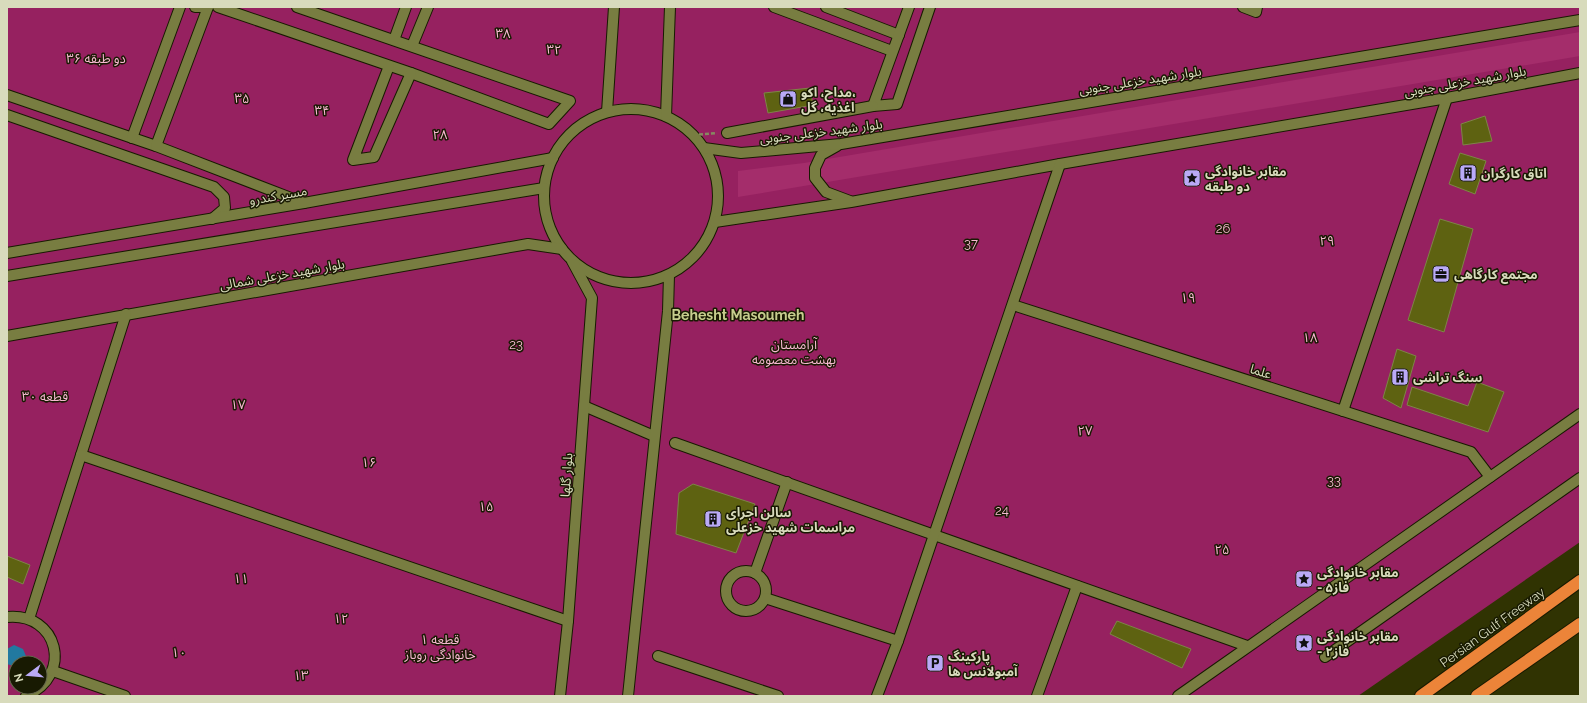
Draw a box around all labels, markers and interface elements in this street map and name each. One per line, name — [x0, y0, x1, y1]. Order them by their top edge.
park label: ۳۸ — [496, 26, 511, 41]
park label: ۳۲ — [547, 42, 561, 57]
park label: ۳۶ دو طبقه — [66, 51, 126, 66]
street label: بلوار شهید خزعلی جنوبی — [1078, 63, 1202, 99]
street label: بلوار شهید خزعلی جنوبی — [1403, 63, 1527, 101]
place label: مداح، اکو، اغذیه، گل — [801, 85, 856, 115]
shop icon: مداح، اکو، اغذیه، گل — [778, 89, 798, 109]
park label: ۳۵ — [235, 91, 249, 106]
park label: ۳۴ — [315, 103, 329, 118]
street label: بلوار شهید خزعلی جنوبی — [759, 117, 883, 147]
park label: ۲۸ — [433, 127, 448, 142]
building icon: اتاق کارگران — [1458, 163, 1478, 183]
place label: مقابر خانوادگی دو طبقه — [1205, 164, 1286, 194]
place label: اتاق کارگران — [1481, 166, 1547, 181]
place icon: مقابر خانوادگی دو طبقه — [1182, 168, 1202, 188]
street label: مسیر کندرو — [248, 183, 308, 208]
park label: 26 — [1216, 221, 1230, 236]
park label: ۲۹ — [1320, 233, 1334, 248]
park label: 37 — [964, 236, 978, 251]
street label: بلوار شهید خزعلی شمالی — [218, 256, 346, 294]
office icon: مجتمع کارگاهی — [1431, 264, 1451, 284]
place label: مجتمع کارگاهی — [1454, 267, 1538, 284]
park label: ۱۹ — [1181, 290, 1195, 305]
district label: Behesht Masoumeh — [672, 307, 804, 323]
park label: ۱۸ — [1303, 330, 1318, 345]
park label: 23 — [509, 337, 523, 352]
park label: آرامستان بهشت معصومه — [752, 337, 836, 368]
street label: علما — [1248, 361, 1274, 382]
building icon: سنگ تراشی — [1390, 367, 1410, 387]
place label: سنگ تراشی — [1413, 370, 1482, 385]
park label: قطعه ۳۰ — [22, 389, 68, 404]
park label: ۱۷ — [231, 397, 246, 412]
park label: ۲۷ — [1078, 423, 1093, 438]
street label: بلوار گلها — [557, 452, 577, 498]
park label: ۱۶ — [362, 455, 376, 470]
park label: 33 — [1327, 473, 1341, 488]
park label: ۱۵ — [479, 499, 493, 514]
park label: 24 — [995, 503, 1009, 518]
place label: سالن اجرای مراسمات شهید خزعلی — [726, 505, 855, 535]
building icon: سالن اجرای مراسمات شهید خزعلی — [703, 509, 723, 529]
park label: ۲۵ — [1215, 542, 1229, 557]
place label: مقابر خانوادگی - فاز۵ — [1317, 565, 1398, 595]
place icon: مقابر خانوادگی - فاز۵ — [1294, 569, 1314, 589]
park label: ۱۱ — [234, 571, 248, 586]
street label: Persian Gulf Freeway — [1437, 584, 1548, 671]
park label: ۱۲ — [334, 611, 348, 626]
place label: مقابر خانوادگی - فاز۲ — [1317, 629, 1398, 659]
park label: قطعه ۱ خانوادگی روباز — [403, 632, 476, 663]
place icon: مقابر خانوادگی - فاز۲ — [1294, 633, 1314, 653]
park label: ۱۰ — [172, 645, 186, 660]
place label: پارکینگ آمبولانس ها — [948, 649, 1018, 679]
parking icon: پارکینگ آمبولانس ها — [925, 653, 945, 673]
north arrow — [8, 655, 48, 695]
park label: ۱۳ — [294, 668, 308, 683]
text: N — [11, 672, 26, 683]

